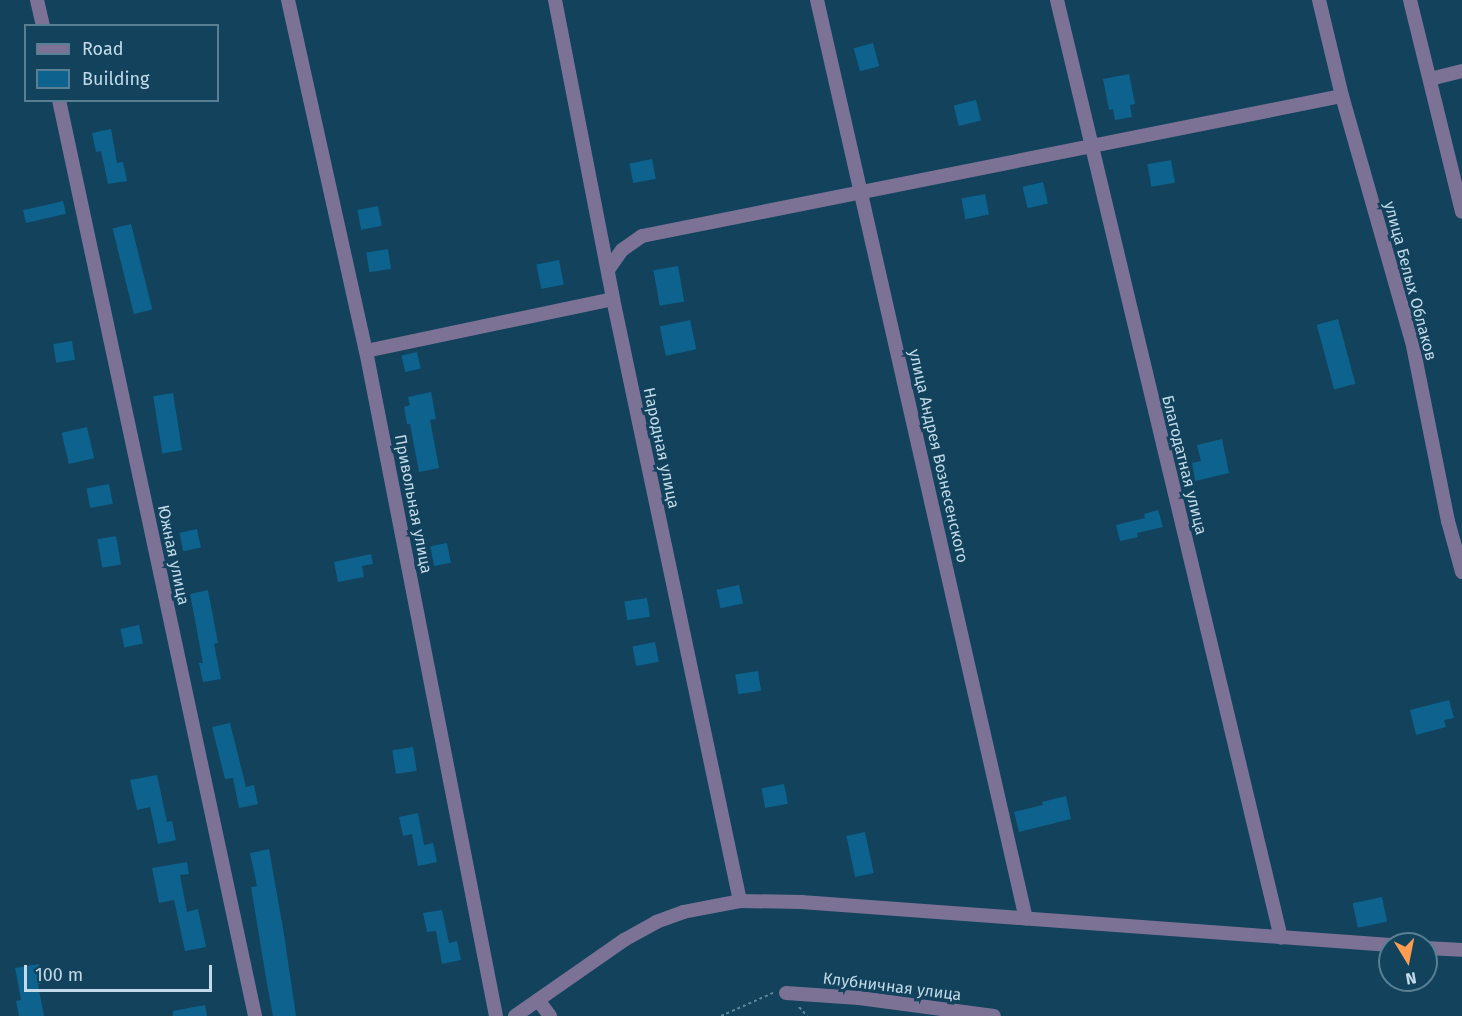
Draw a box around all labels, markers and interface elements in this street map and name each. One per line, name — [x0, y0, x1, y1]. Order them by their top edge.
legend — [24, 24, 219, 102]
text: Road — [82, 38, 124, 60]
text: Building — [82, 68, 149, 90]
street label: улица Белых Облаков — [1379, 199, 1441, 363]
street label: улица Андрея Вознесенского — [904, 347, 972, 565]
street label: Народная улица — [639, 386, 683, 510]
street label: Благодатная улица — [1157, 393, 1211, 537]
street label: Привольная улица — [390, 433, 436, 575]
street label: Южная улица — [153, 503, 193, 607]
north arrow — [1378, 932, 1438, 992]
scale bar — [27, 953, 214, 991]
text: 100 m — [35, 964, 83, 986]
text: N — [1404, 968, 1418, 989]
street label: Клубничная улица — [822, 969, 962, 1005]

